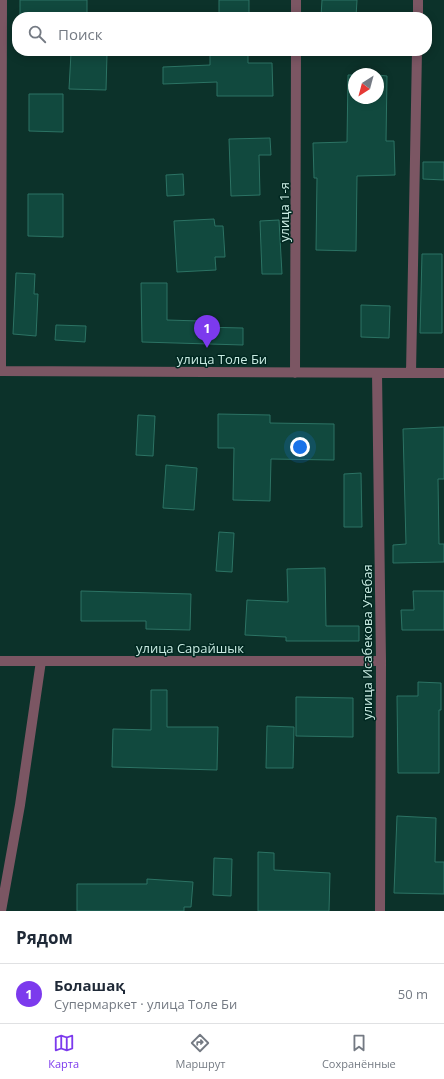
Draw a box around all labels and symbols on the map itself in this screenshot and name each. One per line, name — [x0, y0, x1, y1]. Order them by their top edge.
north arrow — [348, 68, 384, 104]
street label: улица 1-я — [275, 182, 293, 242]
pin: 1 — [194, 315, 220, 348]
street label: улица Толе Би — [177, 350, 267, 368]
your location — [290, 437, 310, 457]
street label: улица Исабекова Утебая — [358, 564, 376, 720]
street label: улица Сарайшык — [136, 639, 244, 657]

